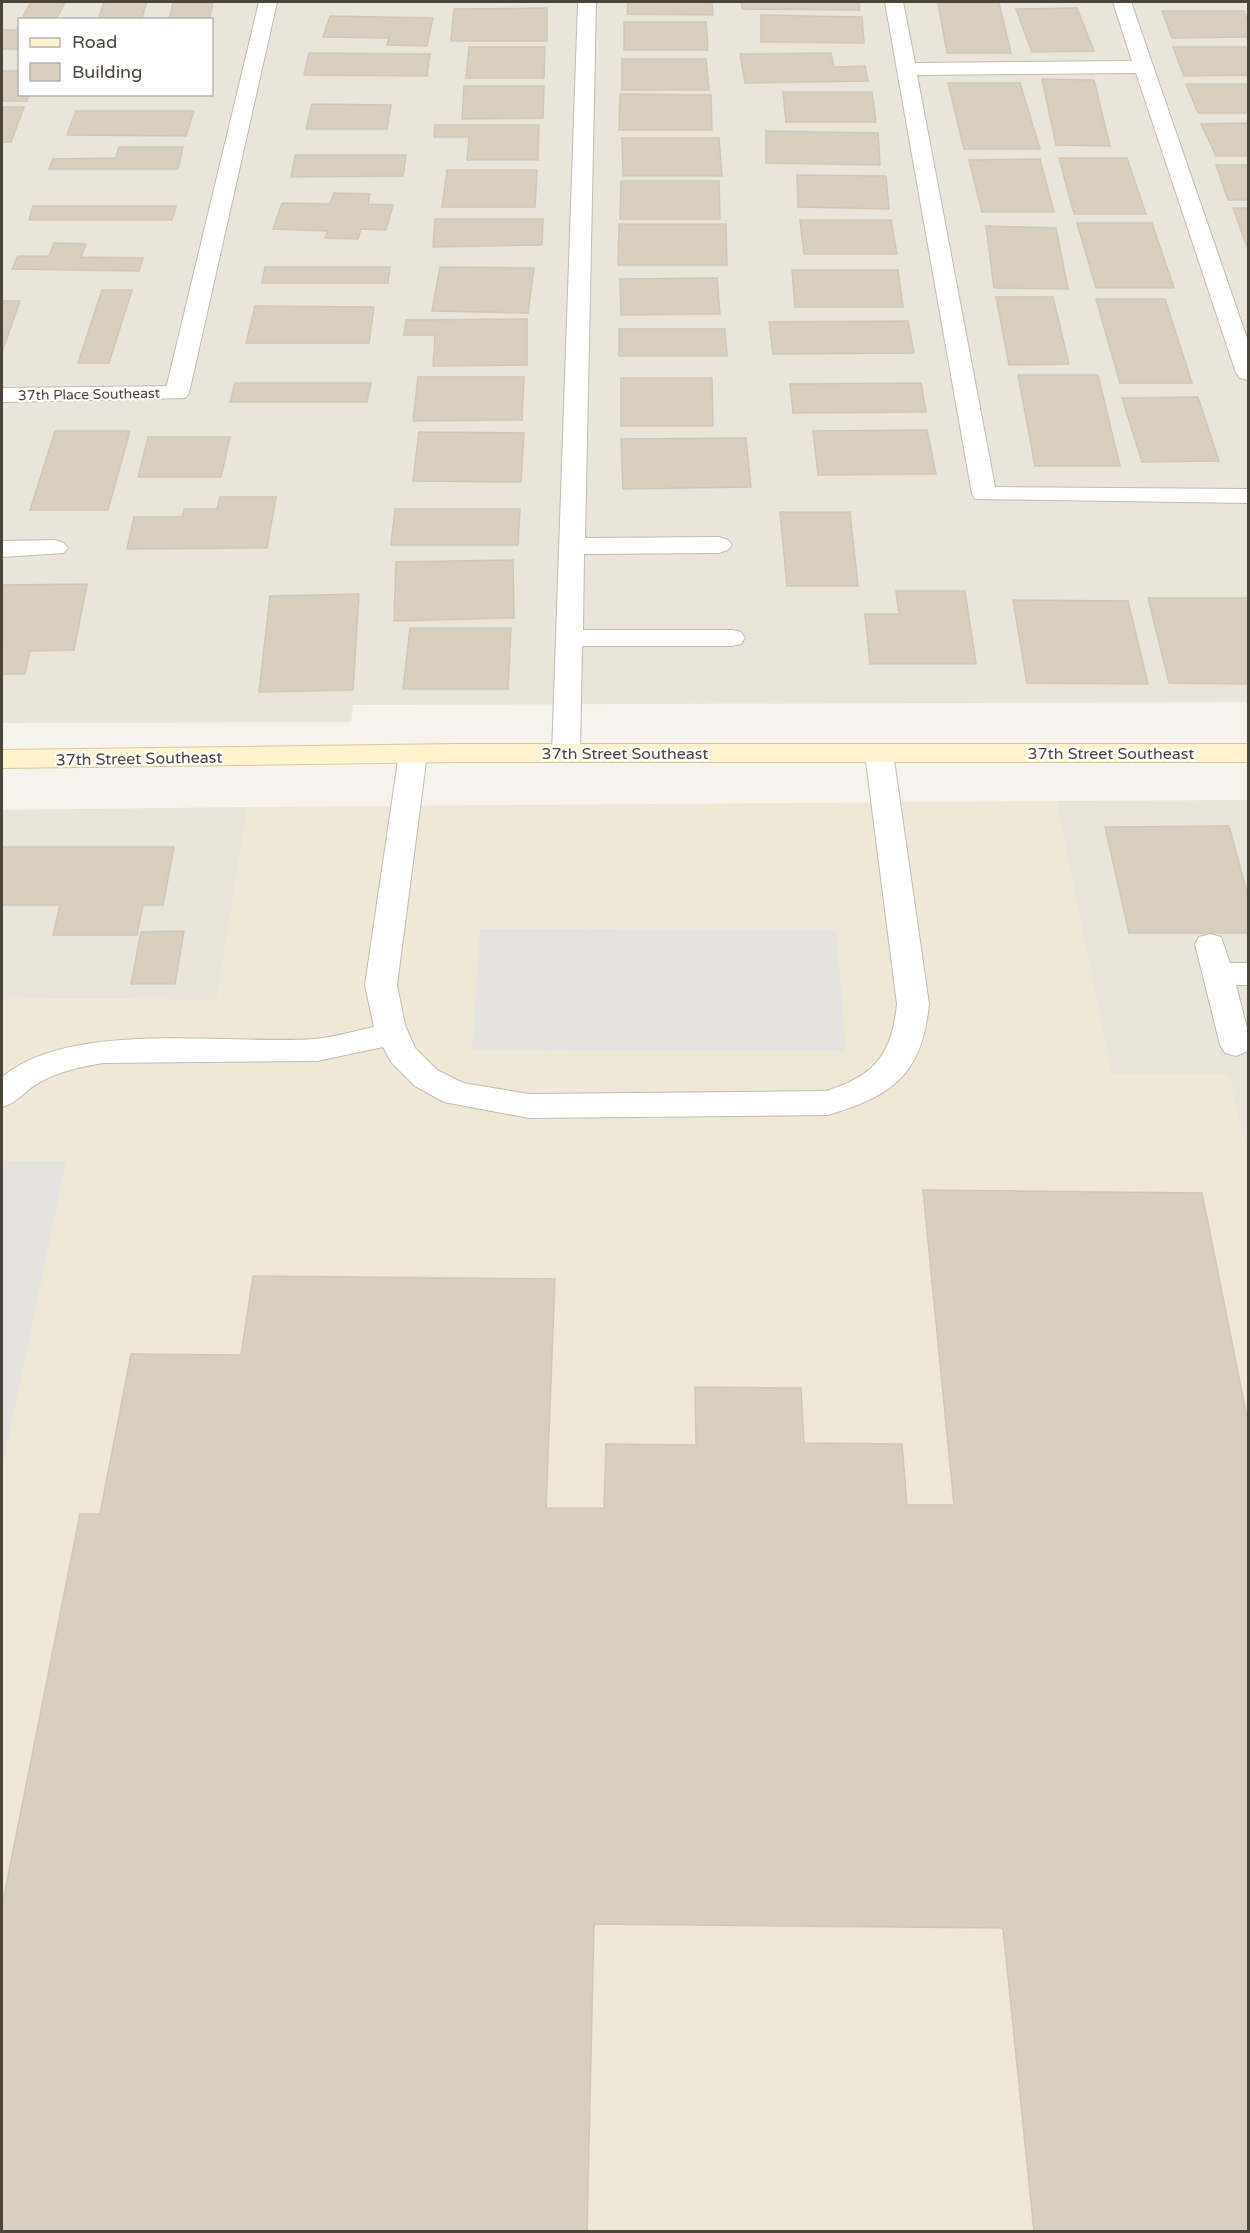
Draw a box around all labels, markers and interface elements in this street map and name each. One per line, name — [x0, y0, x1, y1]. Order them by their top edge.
legend — [18, 18, 213, 96]
text: Road — [72, 31, 117, 53]
text: Building — [72, 61, 142, 83]
street label: 37th Place Southeast — [18, 385, 161, 404]
street label: 37th Street Southeast — [542, 744, 708, 764]
street label: 37th Street Southeast — [1028, 744, 1194, 764]
street label: 37th Street Southeast — [55, 748, 223, 770]

